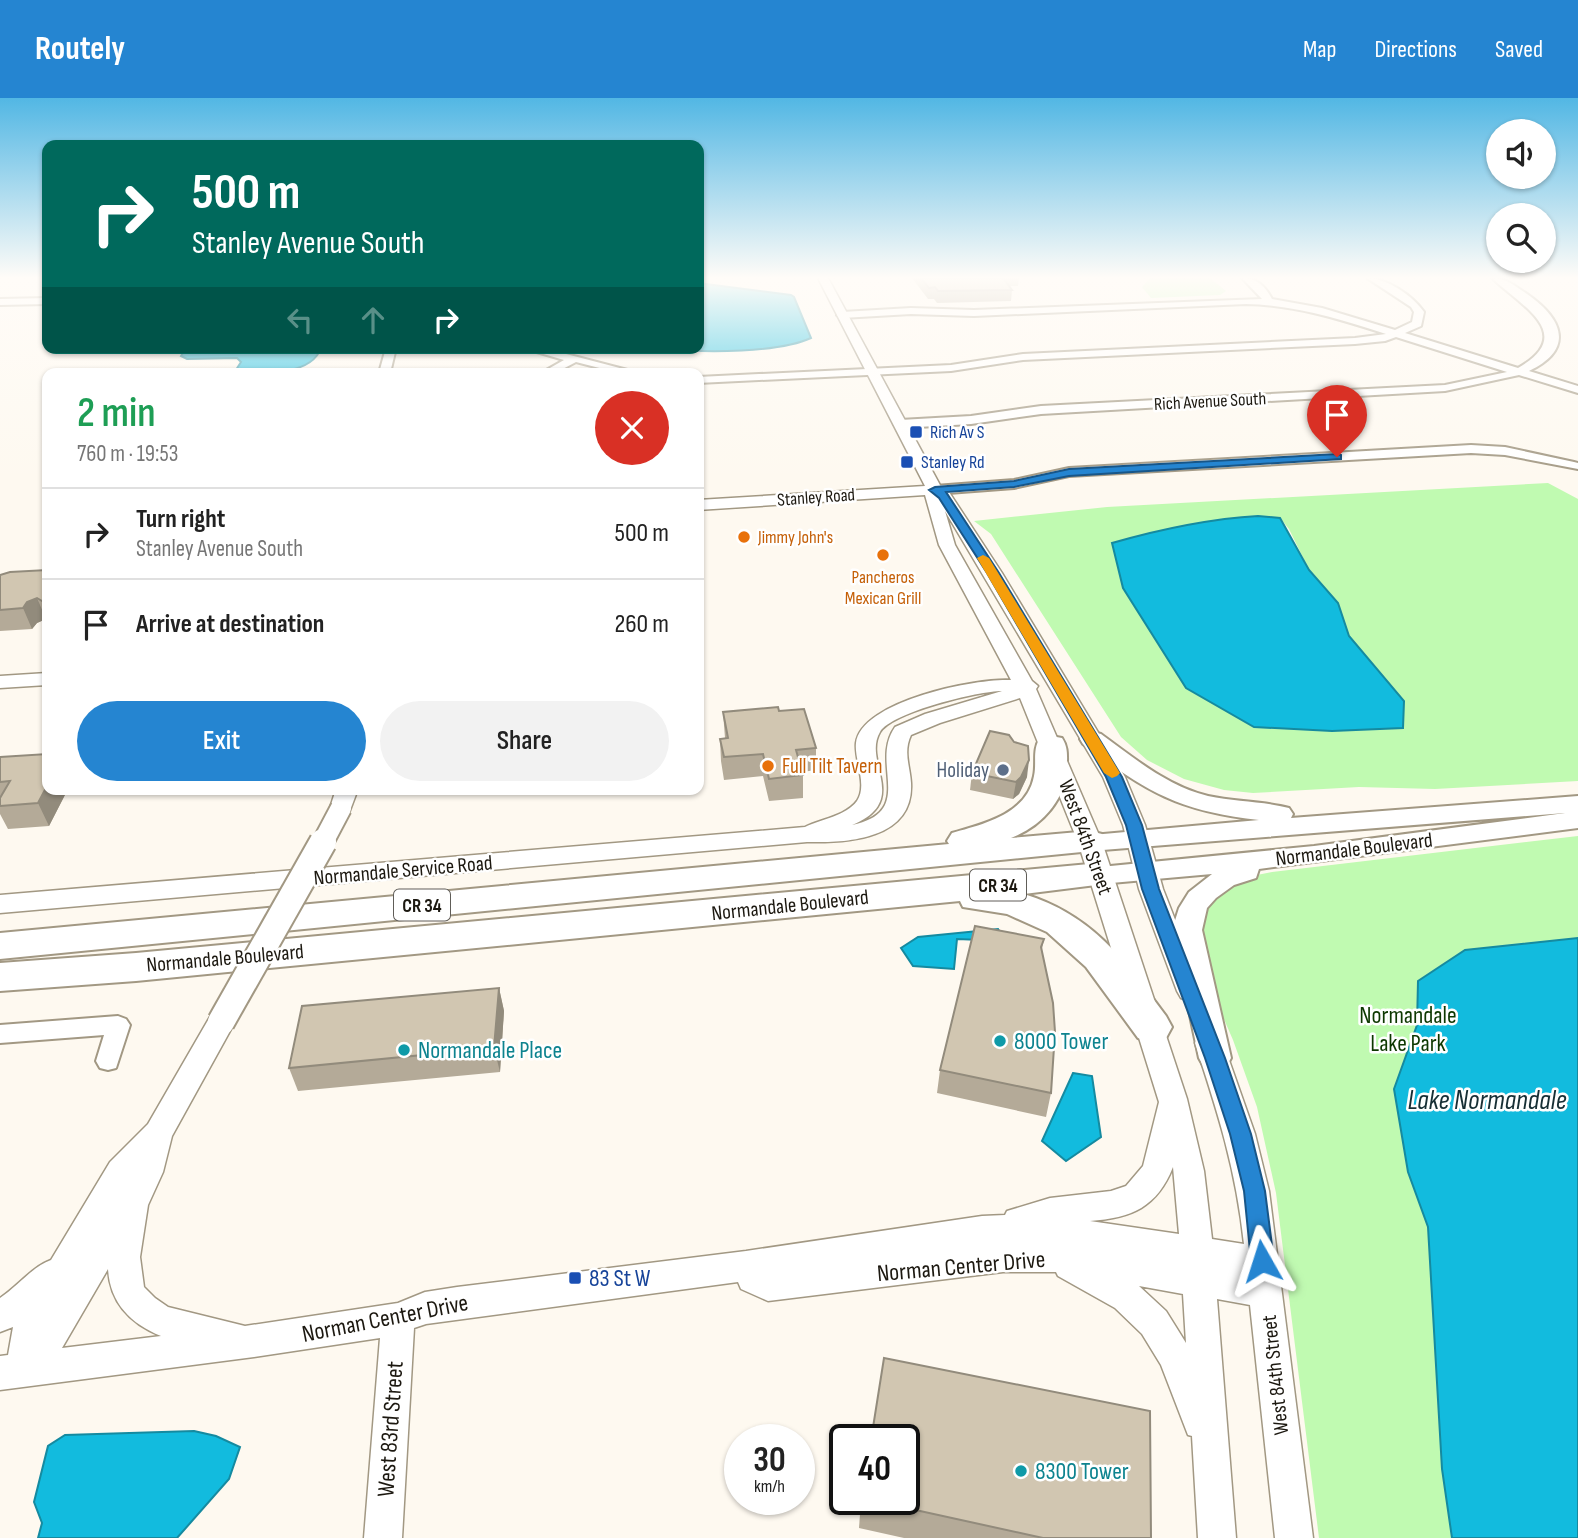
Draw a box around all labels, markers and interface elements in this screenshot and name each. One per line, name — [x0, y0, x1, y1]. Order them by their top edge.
text: Routely — [35, 29, 125, 69]
text: Map — [1303, 35, 1336, 64]
text: Directions — [1374, 35, 1457, 64]
text: Saved — [1495, 35, 1543, 64]
map controls — [1486, 119, 1556, 273]
button: sound — [1486, 119, 1556, 189]
text: 500 m — [192, 164, 300, 223]
icon: right — [77, 168, 168, 259]
button: search — [1486, 203, 1556, 273]
text: Stanley Avenue South — [192, 224, 424, 263]
icon: left — [281, 301, 319, 339]
icon: ahead — [354, 301, 392, 339]
icon: right — [427, 301, 465, 339]
pin — [1307, 385, 1367, 457]
text: 2 min — [77, 388, 156, 439]
street label: Rich Avenue South — [1153, 388, 1267, 415]
button: close — [595, 391, 669, 465]
icon: arrive — [1318, 396, 1356, 434]
place label: Rich Av S — [930, 422, 985, 443]
marker: Rich Av S — [908, 424, 924, 440]
text: 760 m · 19:53 — [77, 440, 178, 468]
place label: Stanley Rd — [921, 452, 985, 473]
marker: Stanley Rd — [899, 454, 915, 470]
street label: Stanley Road — [776, 484, 856, 511]
text: Turn right — [136, 504, 225, 535]
icon: right — [77, 515, 115, 553]
text: 500 m — [615, 518, 669, 549]
place label: Jimmy John's — [757, 527, 833, 548]
marker: Jimmy John's — [736, 529, 752, 545]
text: Stanley Avenue South — [136, 535, 303, 563]
marker: Pancheros Mexican Grill — [875, 547, 891, 563]
place label: Pancheros Mexican Grill — [845, 567, 921, 609]
icon: arrive — [77, 606, 115, 644]
text: Arrive at destination — [136, 609, 324, 640]
text: 260 m — [614, 609, 669, 640]
button: Exit — [77, 701, 366, 781]
button: Share — [380, 701, 669, 781]
place label: Full Tilt Tavern — [782, 754, 882, 779]
marker: Full Tilt Tavern — [760, 758, 776, 774]
place label: Holiday — [937, 758, 989, 783]
marker: Holiday — [995, 762, 1011, 778]
street label: West 84th Street — [1053, 776, 1118, 898]
street label: Normandale Boulevard — [1274, 827, 1434, 872]
street label: Normandale Service Road — [313, 850, 493, 891]
road number: CR 34 — [970, 870, 1026, 900]
street label: Normandale Boulevard — [710, 885, 870, 926]
road number: CR 34 — [394, 890, 450, 920]
street label: Normandale Boulevard — [145, 939, 305, 978]
park label: Normandale Lake Park — [1359, 1001, 1457, 1058]
place label: 8000 Tower — [1014, 1027, 1108, 1056]
marker: 8000 Tower — [992, 1033, 1008, 1049]
place label: Normandale Place — [418, 1036, 562, 1065]
marker: Normandale Place — [396, 1042, 412, 1058]
water label: Lake Normandale — [1407, 1084, 1567, 1117]
position arrow — [1225, 1224, 1299, 1298]
street label: Norman Center Drive — [876, 1245, 1046, 1288]
place label: 83 St W — [589, 1264, 651, 1293]
marker: 83 St W — [567, 1270, 583, 1286]
street label: Norman Center Drive — [300, 1288, 471, 1349]
street label: West 84th Street — [1257, 1314, 1294, 1436]
street label: West 83rd Street — [371, 1360, 410, 1498]
speed limit sign: 40 — [829, 1424, 920, 1515]
text: 30 — [753, 1439, 786, 1482]
place label: 8300 Tower — [1035, 1457, 1129, 1486]
marker: 8300 Tower — [1013, 1463, 1029, 1479]
text: km/h — [754, 1476, 785, 1497]

